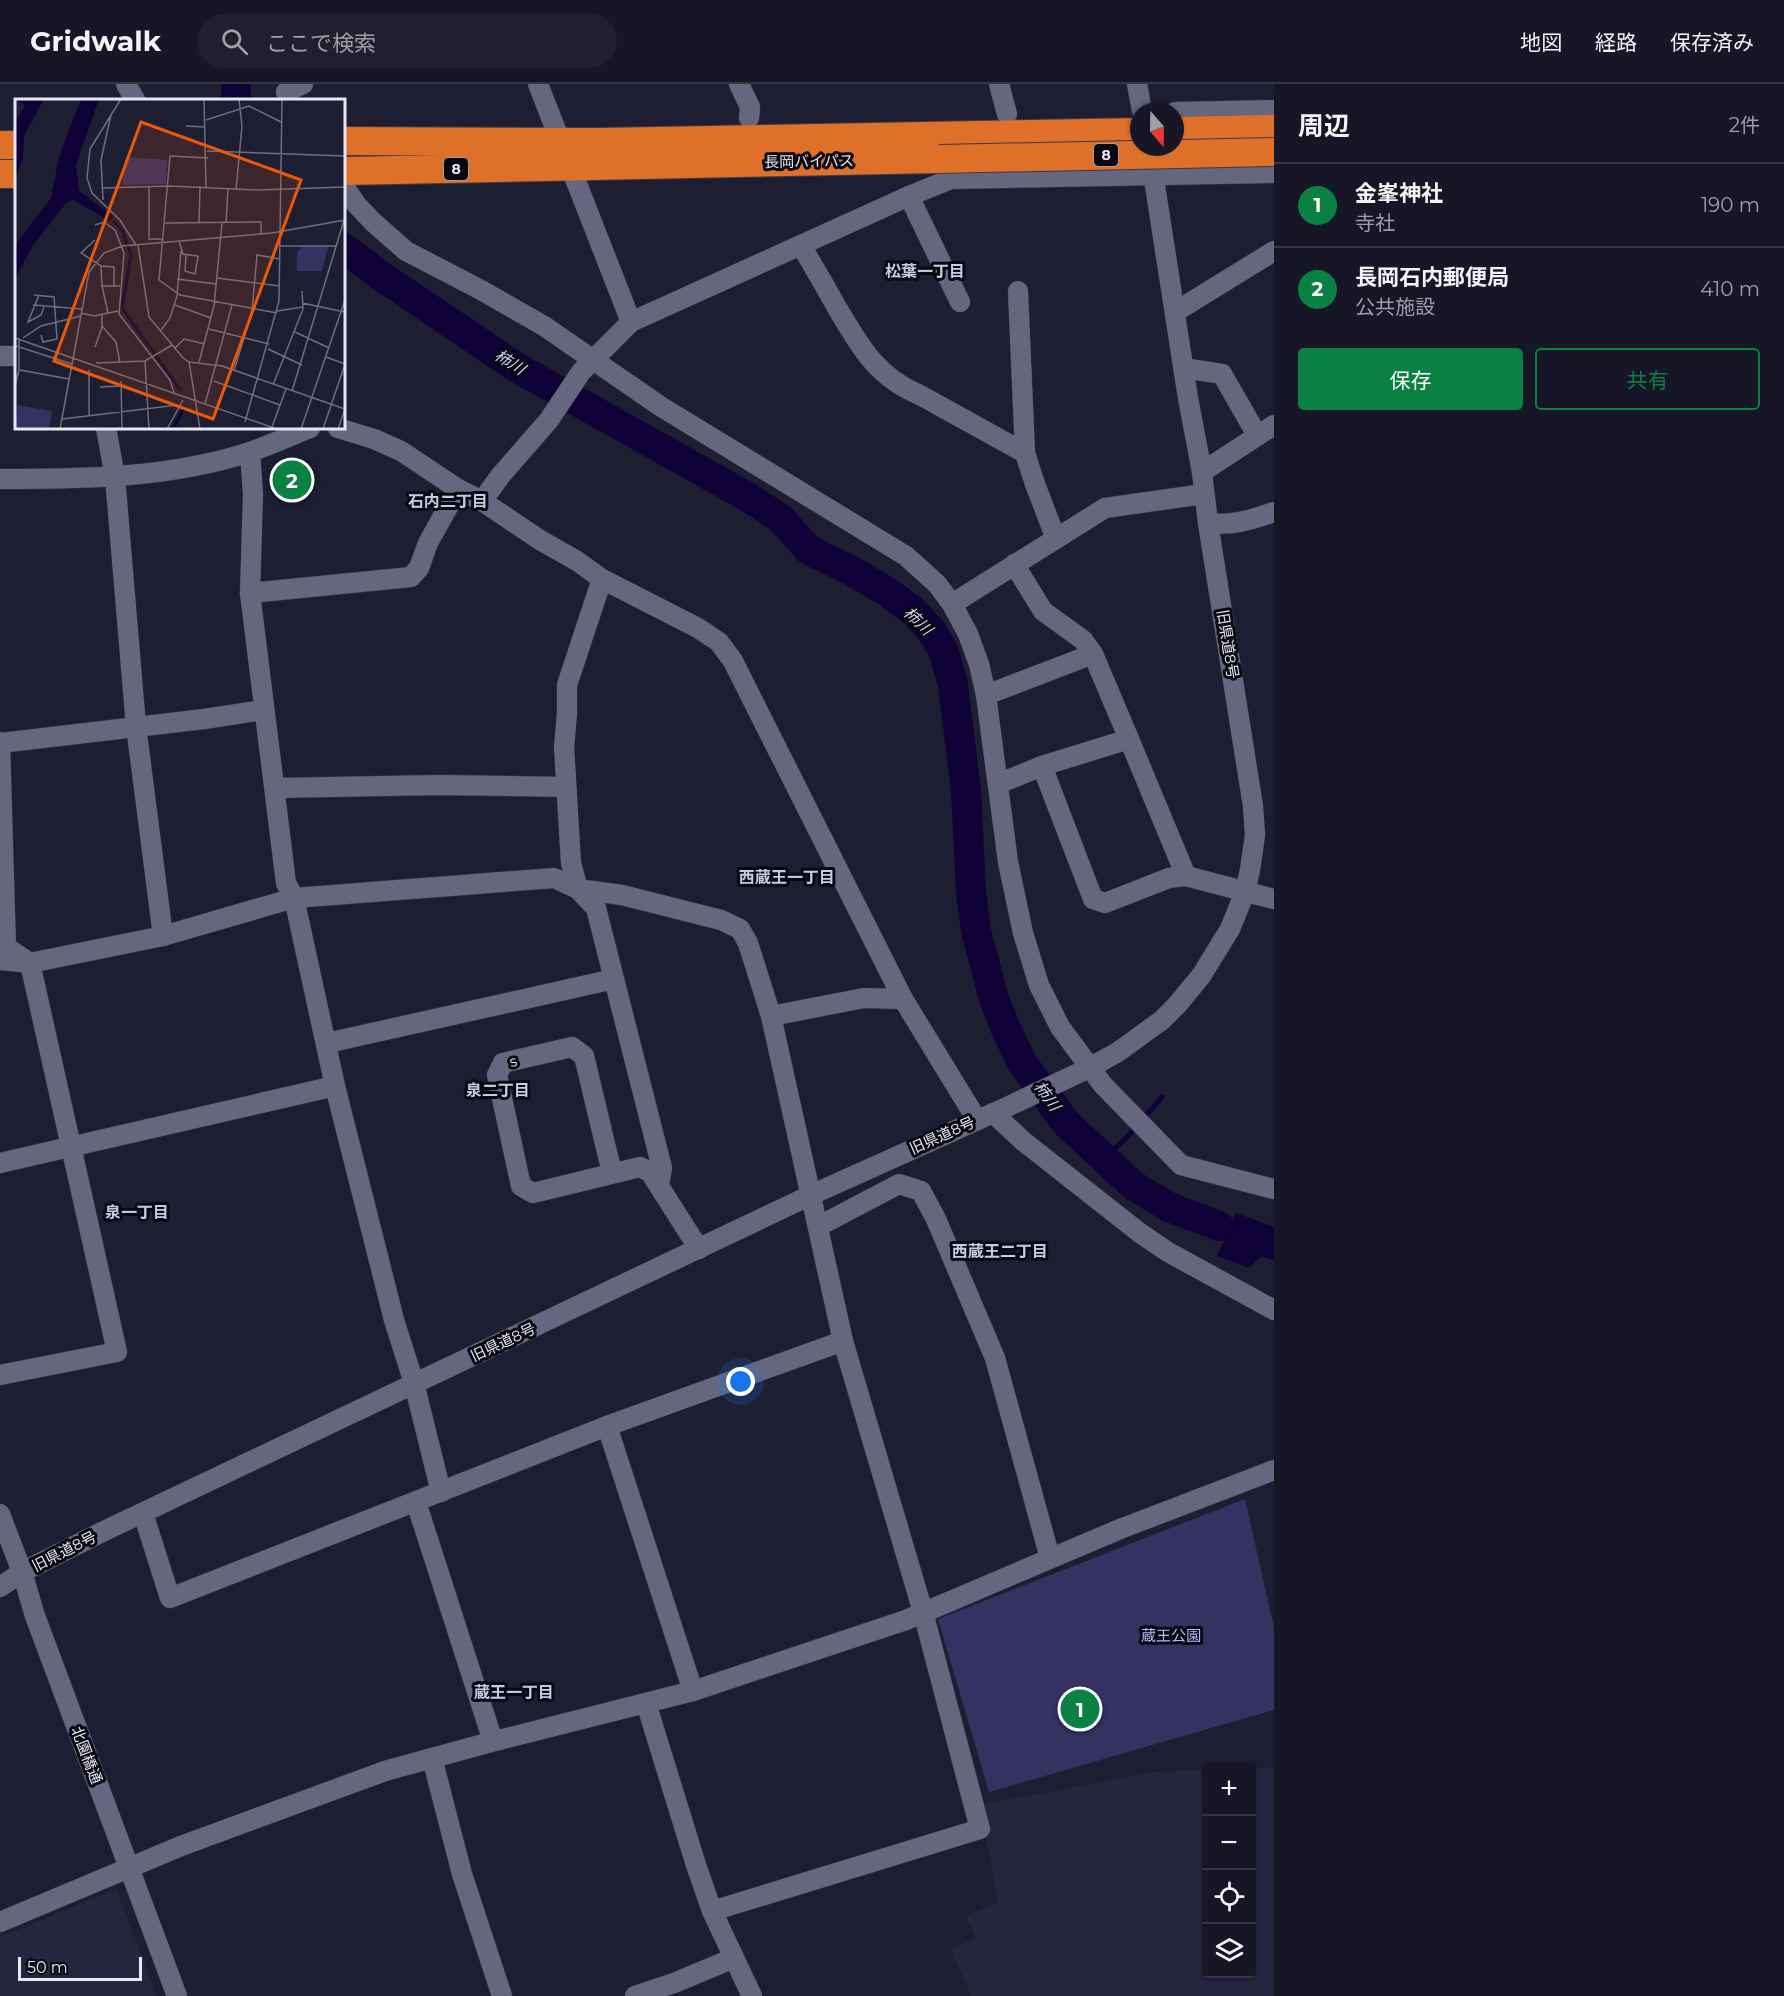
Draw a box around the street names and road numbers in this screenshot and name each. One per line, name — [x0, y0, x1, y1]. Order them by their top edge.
road number: 8 — [1094, 144, 1118, 166]
street label: 長岡バイパス — [764, 151, 854, 171]
road number: 8 — [444, 158, 468, 180]
street label: 旧県道8号 — [1213, 608, 1243, 680]
street label: s — [507, 1051, 519, 1071]
street label: 旧県道8号 — [906, 1112, 978, 1158]
street label: 旧県道8号 — [467, 1319, 539, 1365]
street label: 旧県道8号 — [29, 1527, 99, 1575]
street label: 北園橋通 — [67, 1724, 107, 1786]

